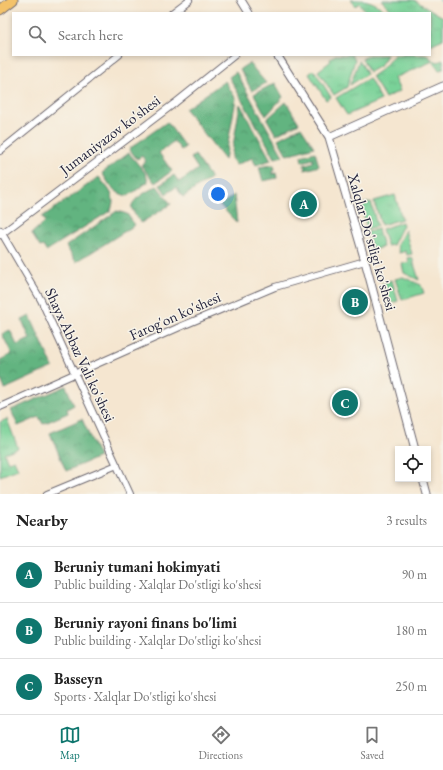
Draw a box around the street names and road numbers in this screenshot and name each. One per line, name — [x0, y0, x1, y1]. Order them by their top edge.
street label: Jumaniyazov ko'shesi — [54, 90, 164, 180]
street label: Xalqlar Do'stligi ko'shesi — [344, 170, 401, 313]
street label: Shayx Abbaz Vali ko'shesi — [41, 285, 120, 425]
street label: Farog'on ko'shesi — [126, 287, 224, 344]

